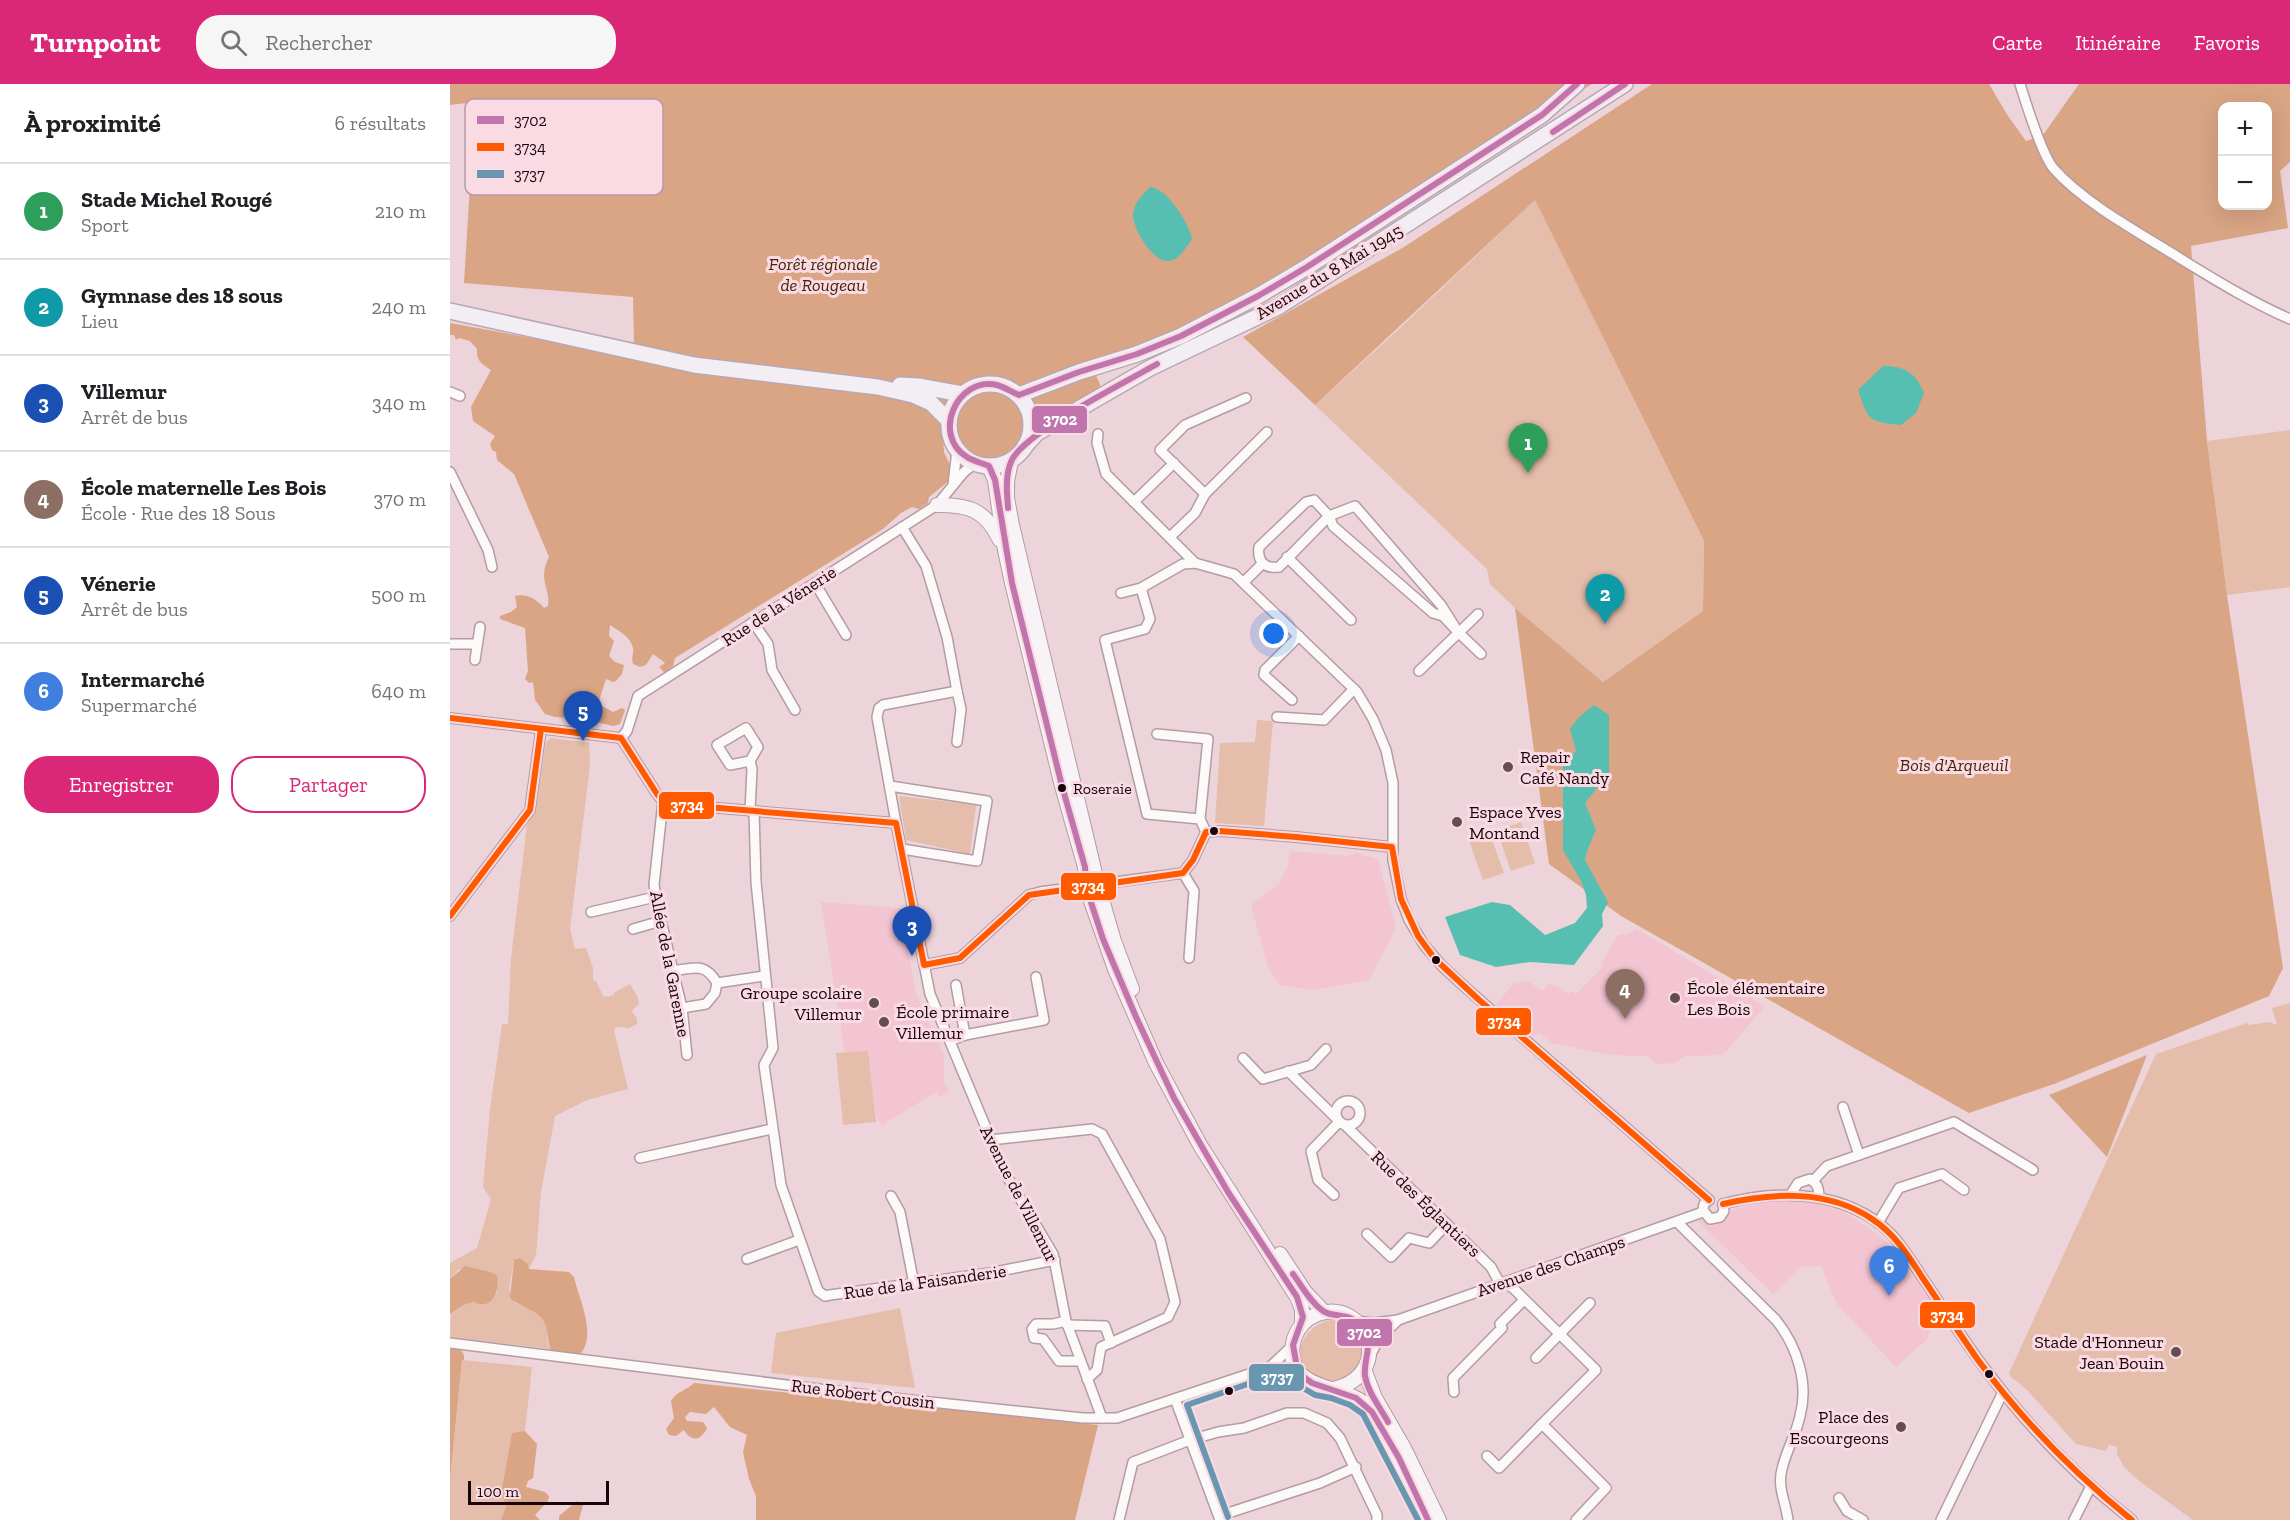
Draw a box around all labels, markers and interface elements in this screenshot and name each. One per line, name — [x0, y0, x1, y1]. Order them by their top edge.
search box — [196, 15, 616, 69]
text: Turnpoint — [30, 26, 160, 59]
icon: search — [217, 26, 250, 59]
text: Rechercher — [265, 29, 373, 56]
text: Carte — [1992, 30, 2042, 55]
text: Itinéraire — [2075, 30, 2161, 55]
text: Favoris — [2194, 30, 2260, 55]
legend — [465, 99, 663, 195]
map controls — [2218, 102, 2272, 210]
button: + — [2218, 102, 2272, 156]
text: À proximité — [24, 107, 161, 139]
text: 6 résultats — [334, 111, 426, 135]
text: 3702 — [514, 111, 547, 130]
text: 3734 — [514, 138, 546, 157]
button: − — [2218, 156, 2272, 210]
text: 3737 — [514, 165, 545, 184]
text: Stade Michel Rougé — [81, 186, 272, 213]
text: 1 — [39, 199, 48, 223]
text: 210 m — [375, 199, 426, 223]
text: Sport — [81, 213, 129, 237]
street label: Avenue du 8 Mai 1945 — [1251, 219, 1407, 325]
park label: Forêt régionale de Rougeau — [768, 253, 878, 296]
text: Gymnase des 18 sous — [81, 282, 283, 309]
text: 2 — [38, 295, 49, 319]
text: 240 m — [372, 295, 426, 319]
text: Lieu — [81, 309, 118, 333]
text: Villemur — [81, 378, 167, 405]
text: 3 — [38, 391, 49, 415]
text: 340 m — [372, 391, 426, 415]
text: Arrêt de bus — [81, 405, 188, 429]
line badge: 3702 — [1031, 405, 1088, 434]
text: 3702 — [1043, 410, 1078, 429]
pin: 1 — [1508, 424, 1548, 473]
text: École maternelle Les Bois — [81, 474, 326, 501]
text: 4 — [38, 487, 49, 511]
text: 370 m — [373, 487, 426, 511]
text: École · Rue des 18 Sous — [81, 501, 276, 525]
street label: Rue de la Vénerie — [718, 561, 840, 651]
text: Vénerie — [81, 570, 156, 597]
pin: 2 — [1586, 574, 1624, 624]
text: 5 — [38, 583, 49, 607]
text: 500 m — [371, 583, 426, 607]
text: Arrêt de bus — [81, 597, 188, 621]
your location — [1259, 619, 1288, 648]
text: Intermarché — [81, 666, 205, 693]
text: 6 — [38, 679, 49, 703]
text: 640 m — [371, 679, 426, 703]
pin: 5 — [564, 692, 602, 741]
text: Supermarché — [81, 693, 197, 717]
place label: Repair Café Nandy — [1520, 746, 1610, 789]
park label: Bois d'Arqueuil — [1900, 754, 2008, 776]
button: Enregistrer — [24, 756, 219, 813]
button: Partager — [231, 756, 426, 813]
marker: Repair Café Nandy — [1501, 760, 1515, 774]
place label: Roseraie — [1073, 779, 1132, 798]
marker: Roseraie — [1056, 782, 1068, 794]
line badge: 3734 — [658, 791, 715, 820]
text: 3734 — [670, 796, 704, 815]
place label: Espace Yves Montand — [1469, 801, 1562, 844]
marker: Espace Yves Montand — [1450, 815, 1464, 829]
unlabelled marker — [1208, 825, 1220, 837]
line badge: 3734 — [1060, 872, 1117, 901]
text: 3734 — [1071, 877, 1105, 896]
street label: Allée de la Garenne — [645, 889, 695, 1039]
pin: 3 — [892, 906, 932, 956]
unlabelled marker — [1430, 954, 1442, 966]
pin: 4 — [1606, 970, 1644, 1019]
place label: École élémentaire Les Bois — [1687, 977, 1825, 1020]
place label: Groupe scolaire Villemur — [740, 982, 862, 1025]
marker: École élémentaire Les Bois — [1668, 991, 1682, 1005]
marker: Groupe scolaire Villemur — [867, 996, 881, 1010]
place label: École primaire Villemur — [895, 1001, 1009, 1044]
line badge: 3734 — [1475, 1007, 1532, 1036]
text: 3734 — [1487, 1012, 1521, 1031]
marker: École primaire Villemur — [877, 1015, 891, 1029]
street label: Avenue de Villemur — [975, 1122, 1063, 1266]
street label: Rue des Églantiers — [1367, 1146, 1485, 1262]
street label: Avenue des Champs — [1474, 1230, 1628, 1302]
pin: 6 — [1870, 1246, 1908, 1296]
street label: Rue de la Faisanderie — [842, 1260, 1008, 1304]
line badge: 3734 — [1919, 1301, 1976, 1329]
text: 3734 — [1930, 1306, 1964, 1325]
line badge: 3702 — [1336, 1318, 1393, 1347]
text: 3702 — [1347, 1323, 1382, 1342]
place label: Stade d'Honneur Jean Bouin — [2034, 1331, 2165, 1374]
marker: Stade d'Honneur Jean Bouin — [2169, 1345, 2183, 1359]
line badge: 3737 — [1248, 1363, 1305, 1392]
text: 3737 — [1261, 1368, 1294, 1387]
unlabelled marker — [1983, 1368, 1995, 1380]
street label: Rue Robert Cousin — [790, 1374, 937, 1414]
unlabelled marker — [1223, 1385, 1235, 1397]
place label: Place des Escourgeons — [1790, 1406, 1889, 1449]
marker: Place des Escourgeons — [1894, 1420, 1908, 1434]
scale bar — [468, 1478, 609, 1506]
text: 100 m — [477, 1482, 519, 1501]

